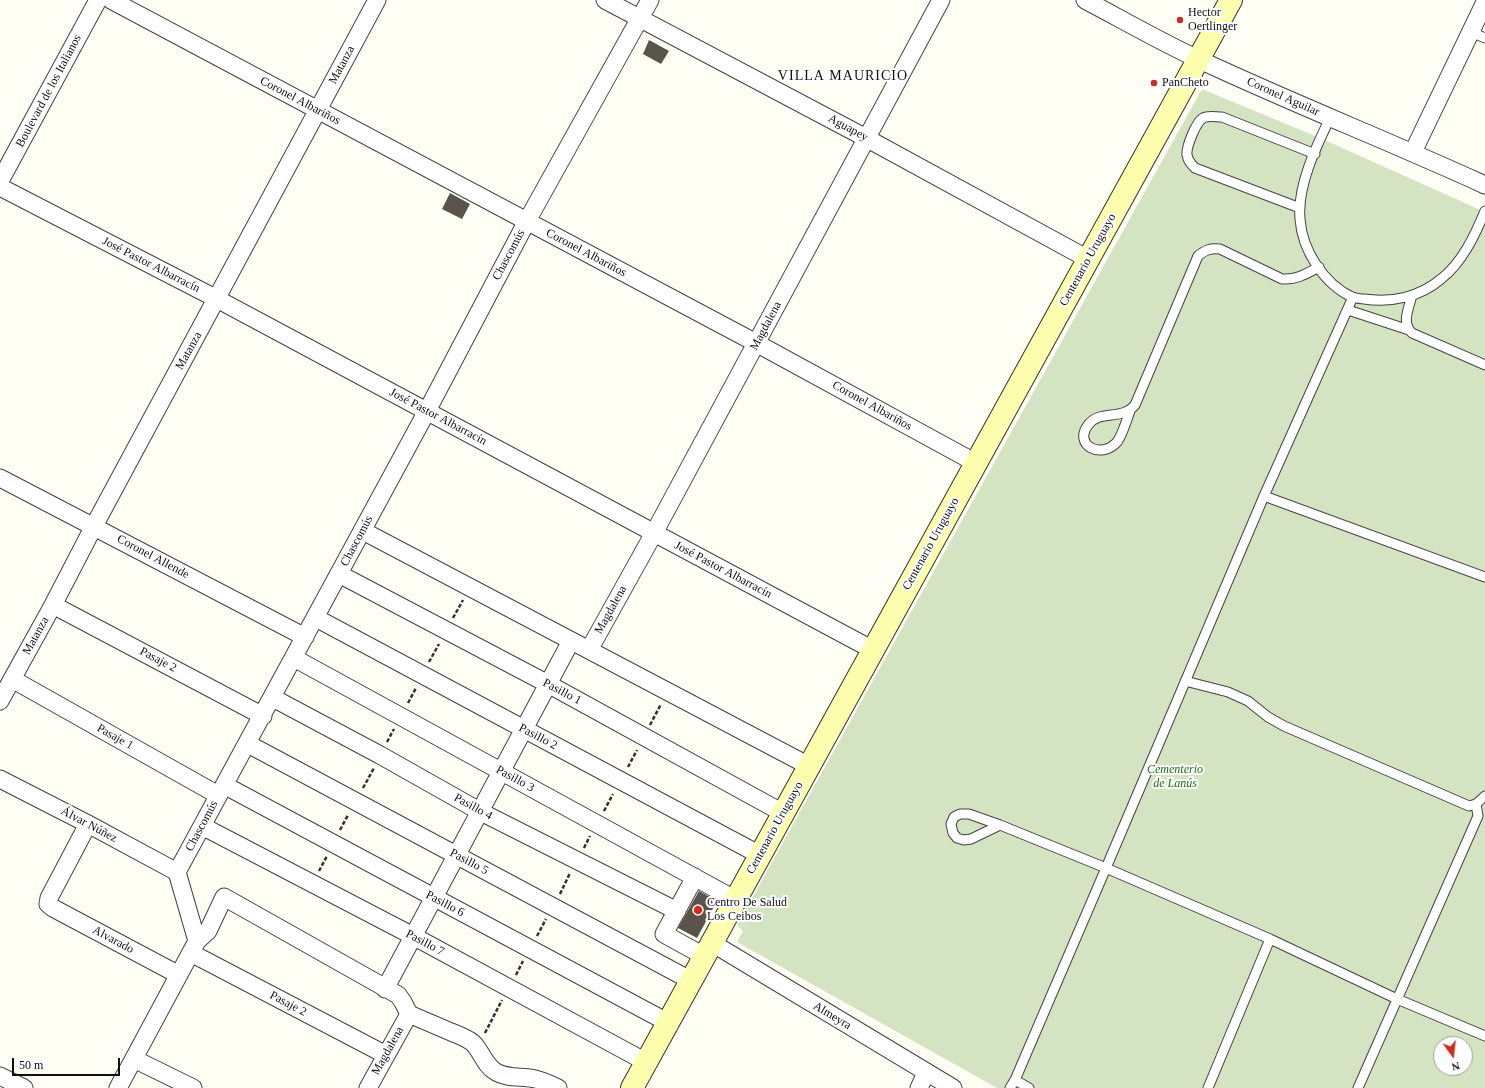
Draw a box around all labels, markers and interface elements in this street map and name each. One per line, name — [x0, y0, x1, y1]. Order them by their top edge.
place label: Hector Oertlinger — [1188, 6, 1237, 34]
marker: Hector Oertlinger — [1175, 15, 1185, 25]
street label: Boulevard de los Italianos — [13, 32, 85, 150]
street label: Matanza — [326, 43, 358, 87]
district label: VILLA MAURICIO — [778, 68, 908, 84]
street label: Coronel Albariños — [257, 74, 343, 128]
street label: Coronel Aguilar — [1244, 74, 1322, 120]
place label: PanCheto — [1162, 76, 1209, 90]
marker: PanCheto — [1149, 78, 1159, 88]
street label: Aguapey — [825, 111, 871, 145]
street label: Centenario Uruguayo — [1057, 211, 1119, 309]
street label: Coronel Albariños — [543, 226, 629, 280]
street label: Chascomús — [490, 227, 528, 283]
street label: José Pastor Albarracín — [100, 234, 202, 296]
street label: Magdalena — [747, 299, 785, 353]
street label: Matanza — [173, 329, 205, 373]
street label: Coronel Albariños — [830, 378, 914, 434]
street label: José Pastor Albarracín — [387, 385, 489, 449]
street label: Centenario Uruguayo — [900, 495, 962, 593]
street label: Chascomús — [338, 513, 376, 569]
street label: Coronel Allende — [114, 532, 192, 582]
street label: José Pastor Albarracín — [672, 538, 774, 602]
street label: Magdalena — [592, 583, 630, 637]
street label: Matanza — [20, 614, 52, 658]
street label: Pasaje 2 — [137, 644, 179, 676]
street label: Pasillo 1 — [540, 676, 584, 708]
street label: Pasaje 1 — [94, 721, 136, 753]
street label: Pasillo 2 — [516, 721, 560, 753]
street label: Pasillo 3 — [493, 763, 537, 795]
park label: Cementerio de Lanús — [1147, 763, 1203, 791]
street label: Centenario Uruguayo — [744, 779, 806, 877]
street label: Pasillo 4 — [451, 791, 495, 823]
street label: Chascomús — [183, 798, 221, 854]
street label: Álvar Núñez — [58, 804, 120, 846]
street label: Pasillo 5 — [447, 846, 491, 878]
street label: Pasillo 6 — [423, 888, 467, 920]
place label: Centro De Salud Los Ceibos — [707, 896, 787, 924]
marker: Centro De Salud Los Ceibos — [692, 904, 704, 916]
street label: Alvarado — [90, 923, 136, 957]
street label: Pasillo 7 — [403, 927, 447, 959]
street label: Pasaje 2 — [267, 988, 309, 1020]
street label: Almeyra — [810, 999, 854, 1033]
street label: Magdalena — [369, 1024, 407, 1078]
north arrow — [1433, 1036, 1473, 1076]
scale bar — [14, 1050, 122, 1076]
text: 50 m — [19, 1058, 43, 1072]
text: N — [1450, 1060, 1461, 1073]

